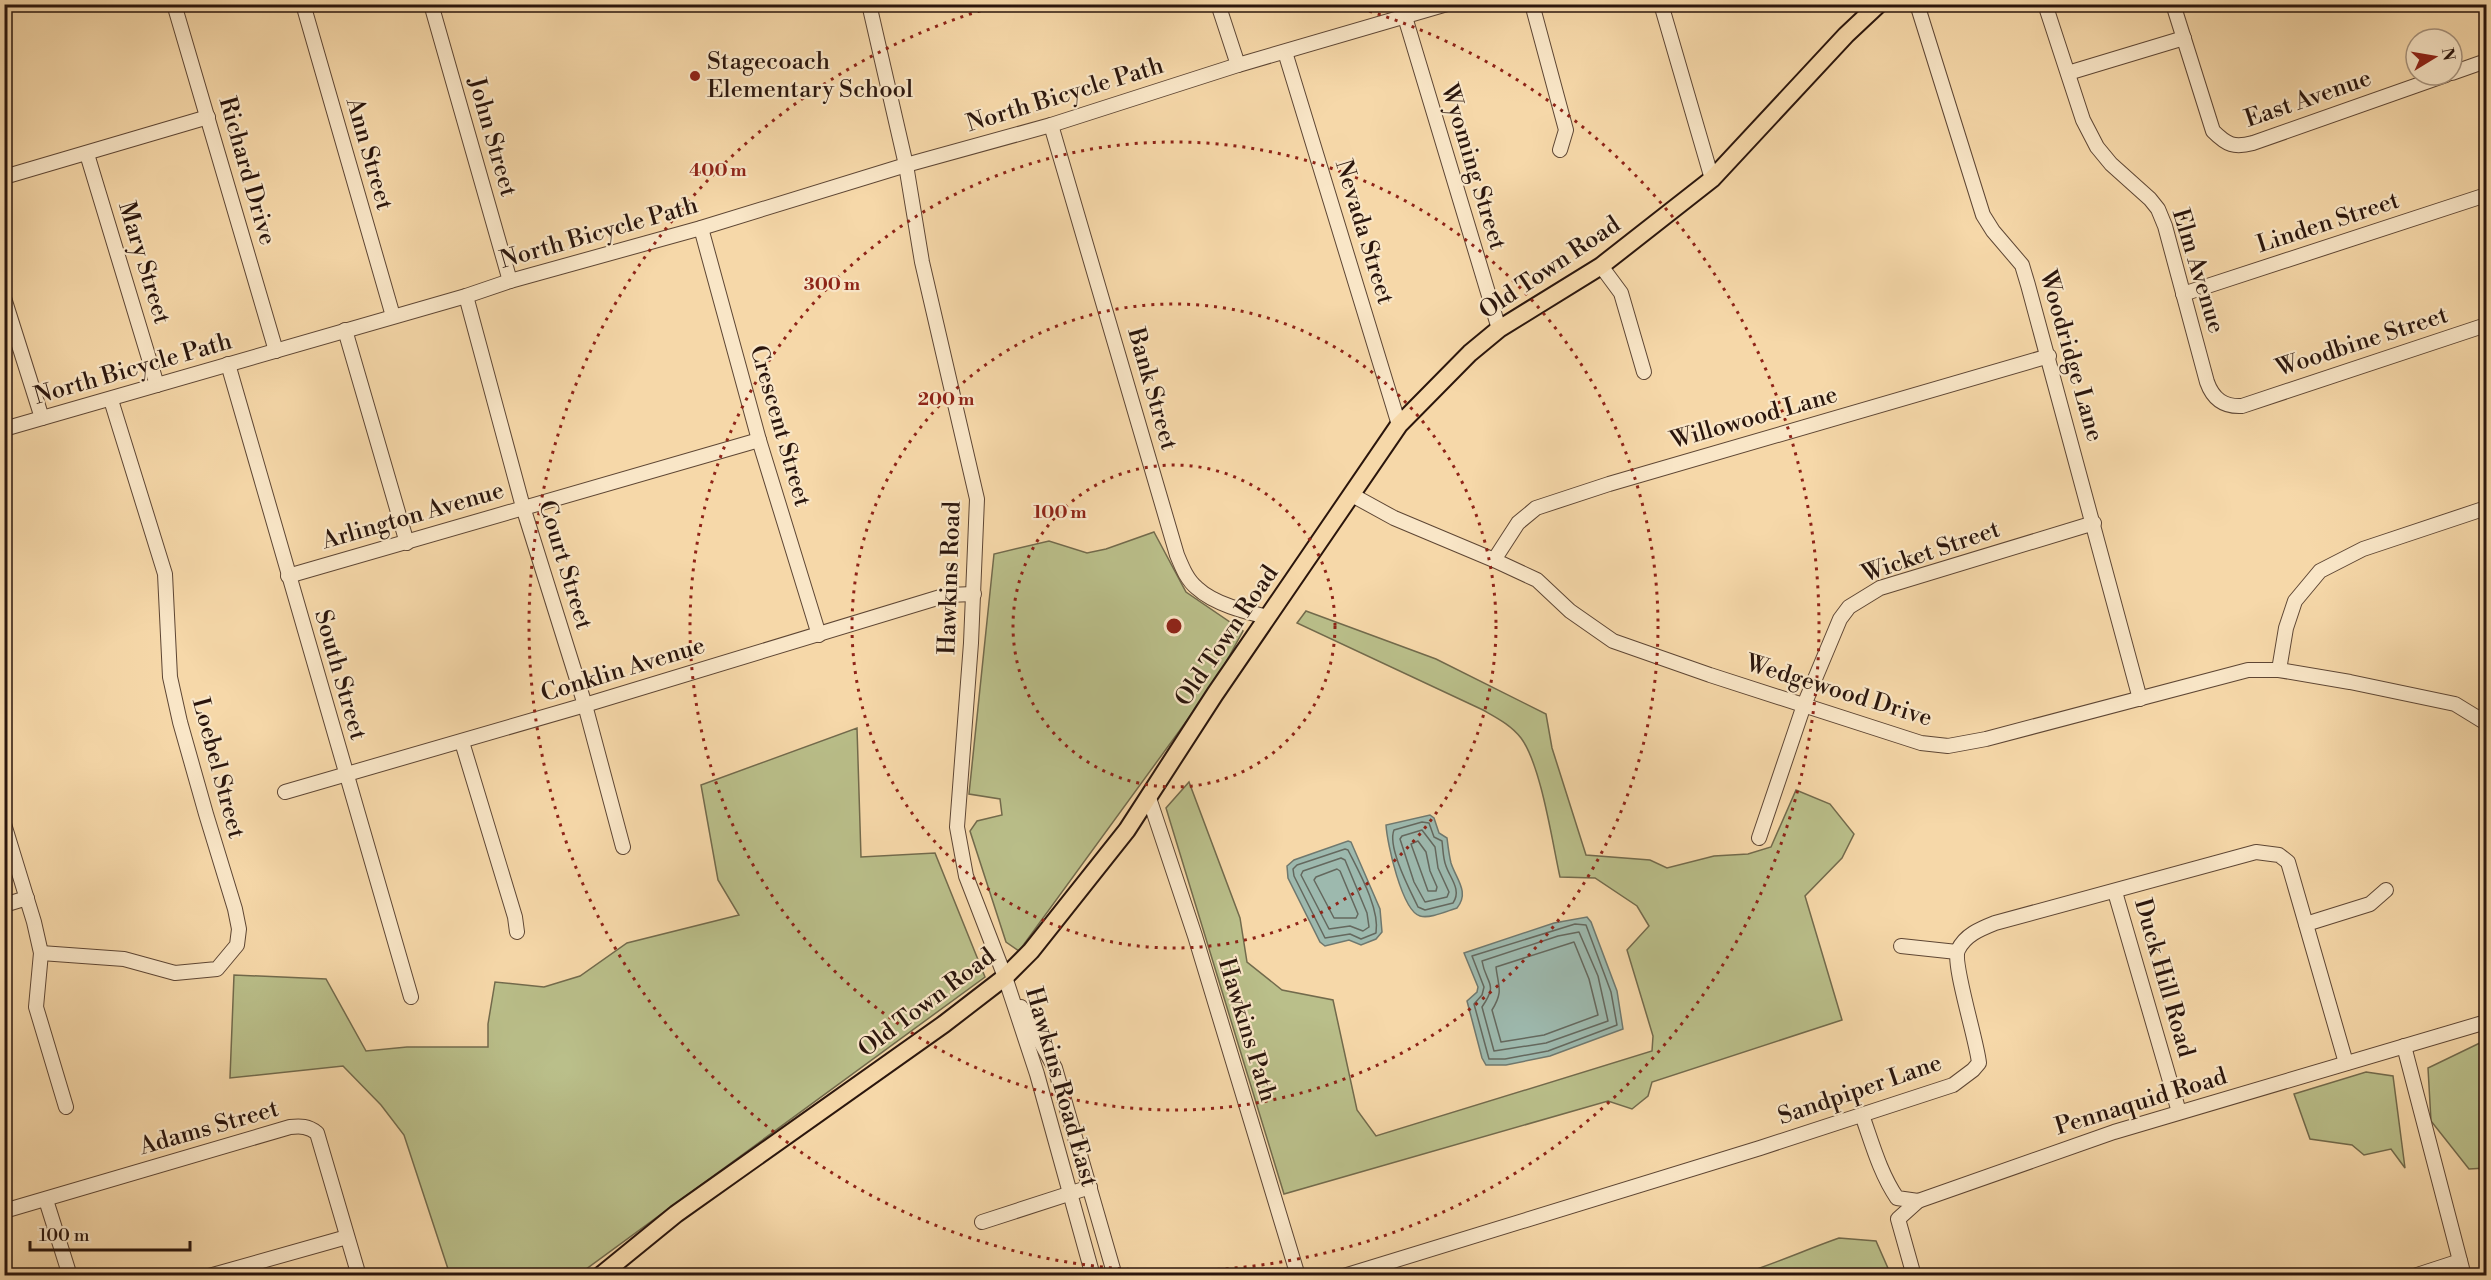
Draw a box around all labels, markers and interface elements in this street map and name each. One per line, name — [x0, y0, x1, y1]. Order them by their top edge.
north arrow — [2404, 27, 2464, 87]
text: N — [2437, 46, 2459, 63]
place label: Stagecoach Elementary School — [707, 47, 913, 105]
street label: North Bicycle Path — [963, 51, 1167, 139]
street label: East Avenue — [2241, 63, 2375, 135]
marker: Stagecoach Elementary School — [688, 69, 702, 83]
street label: John Street — [460, 73, 523, 200]
street label: Wyoming Street — [1433, 80, 1513, 254]
street label: Richard Drive — [212, 93, 282, 249]
street label: Ann Street — [338, 94, 399, 214]
street label: Nevada Street — [1328, 156, 1400, 308]
text: 400 m — [689, 159, 747, 182]
street label: Linden Street — [2253, 186, 2404, 260]
street label: North Bicycle Path — [497, 190, 701, 276]
street label: Mary Street — [111, 198, 177, 328]
street label: Elm Avenue — [2165, 205, 2231, 337]
street label: Old Town Road — [1474, 210, 1627, 326]
street label: Woodridge Lane — [2032, 266, 2110, 445]
text: 300 m — [804, 273, 861, 296]
street label: Woodbine Street — [2271, 300, 2452, 384]
street label: Bank Street — [1120, 323, 1184, 454]
street label: North Bicycle Path — [31, 326, 235, 412]
street label: Crescent Street — [743, 342, 817, 511]
street label: Willowood Lane — [1666, 380, 1841, 456]
text: 200 m — [918, 388, 975, 411]
street label: Arlington Avenue — [317, 476, 508, 557]
street label: Court Street — [531, 497, 599, 634]
street label: Hawkins Road — [932, 500, 968, 655]
text: 100 m — [1033, 501, 1087, 524]
street label: Wicket Street — [1857, 514, 2004, 590]
street label: Old Town Road — [1169, 559, 1285, 712]
street label: South Street — [307, 606, 373, 744]
centre of rings — [1164, 616, 1184, 636]
street label: Conklin Avenue — [537, 631, 709, 709]
street label: Wedgewood Drive — [1741, 648, 1936, 734]
street label: Loebel Street — [185, 694, 251, 842]
street label: Duck Hill Road — [2127, 895, 2201, 1061]
street label: Old Town Road — [853, 942, 1002, 1064]
street label: Hawkins Path — [1211, 955, 1283, 1105]
street label: Hawkins Road East — [1018, 984, 1104, 1191]
street label: Sandpiper Lane — [1774, 1048, 1946, 1132]
street label: Pennaquid Road — [2051, 1061, 2231, 1142]
street label: Adams Street — [135, 1094, 283, 1162]
scale bar — [30, 1214, 190, 1252]
text: 100 m — [39, 1224, 90, 1247]

